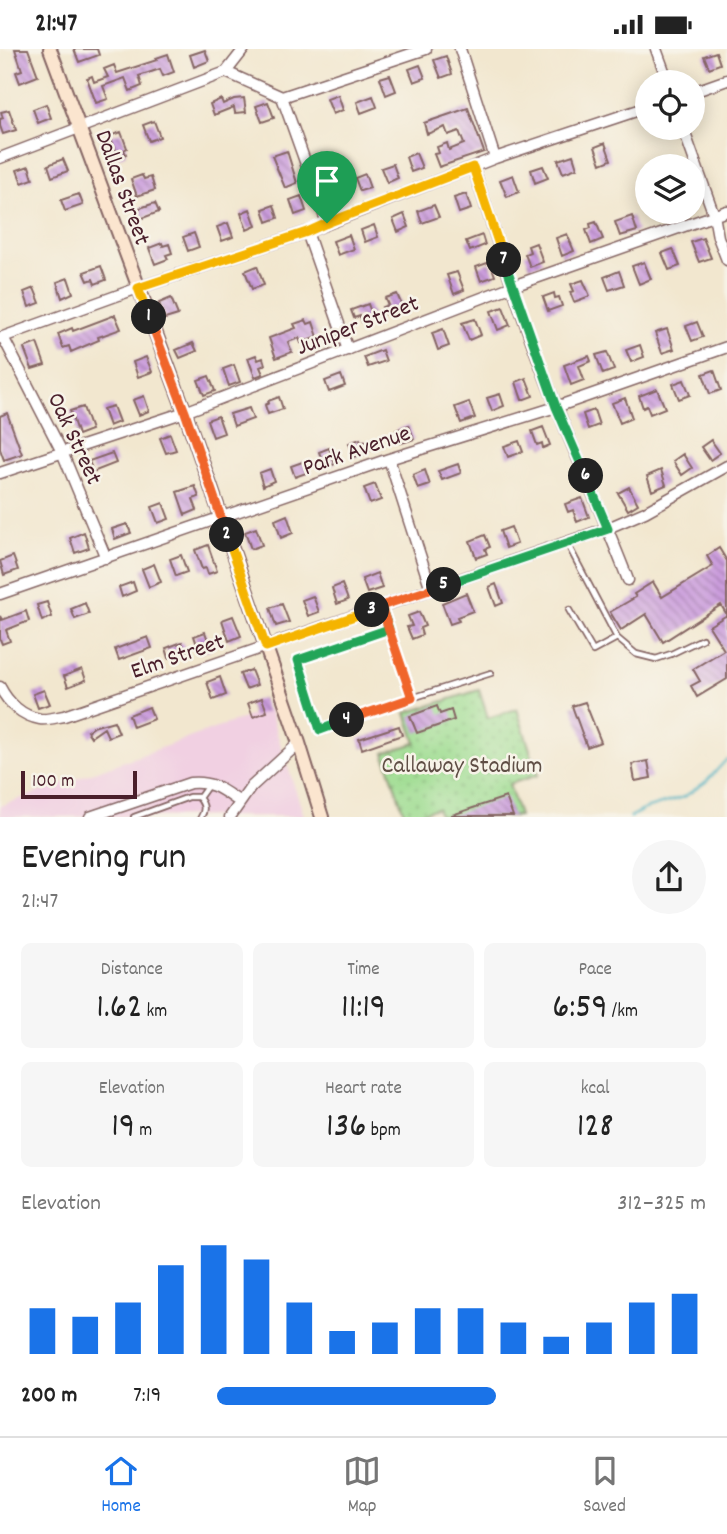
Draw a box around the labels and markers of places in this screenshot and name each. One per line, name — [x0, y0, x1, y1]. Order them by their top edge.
pin — [297, 151, 357, 223]
pin: 7 — [486, 243, 522, 277]
pin: 1 — [132, 299, 166, 335]
pin: 6 — [568, 459, 604, 493]
pin: 2 — [210, 517, 244, 553]
pin: 5 — [426, 567, 462, 603]
pin: 3 — [354, 593, 390, 627]
pin: 4 — [330, 703, 364, 737]

